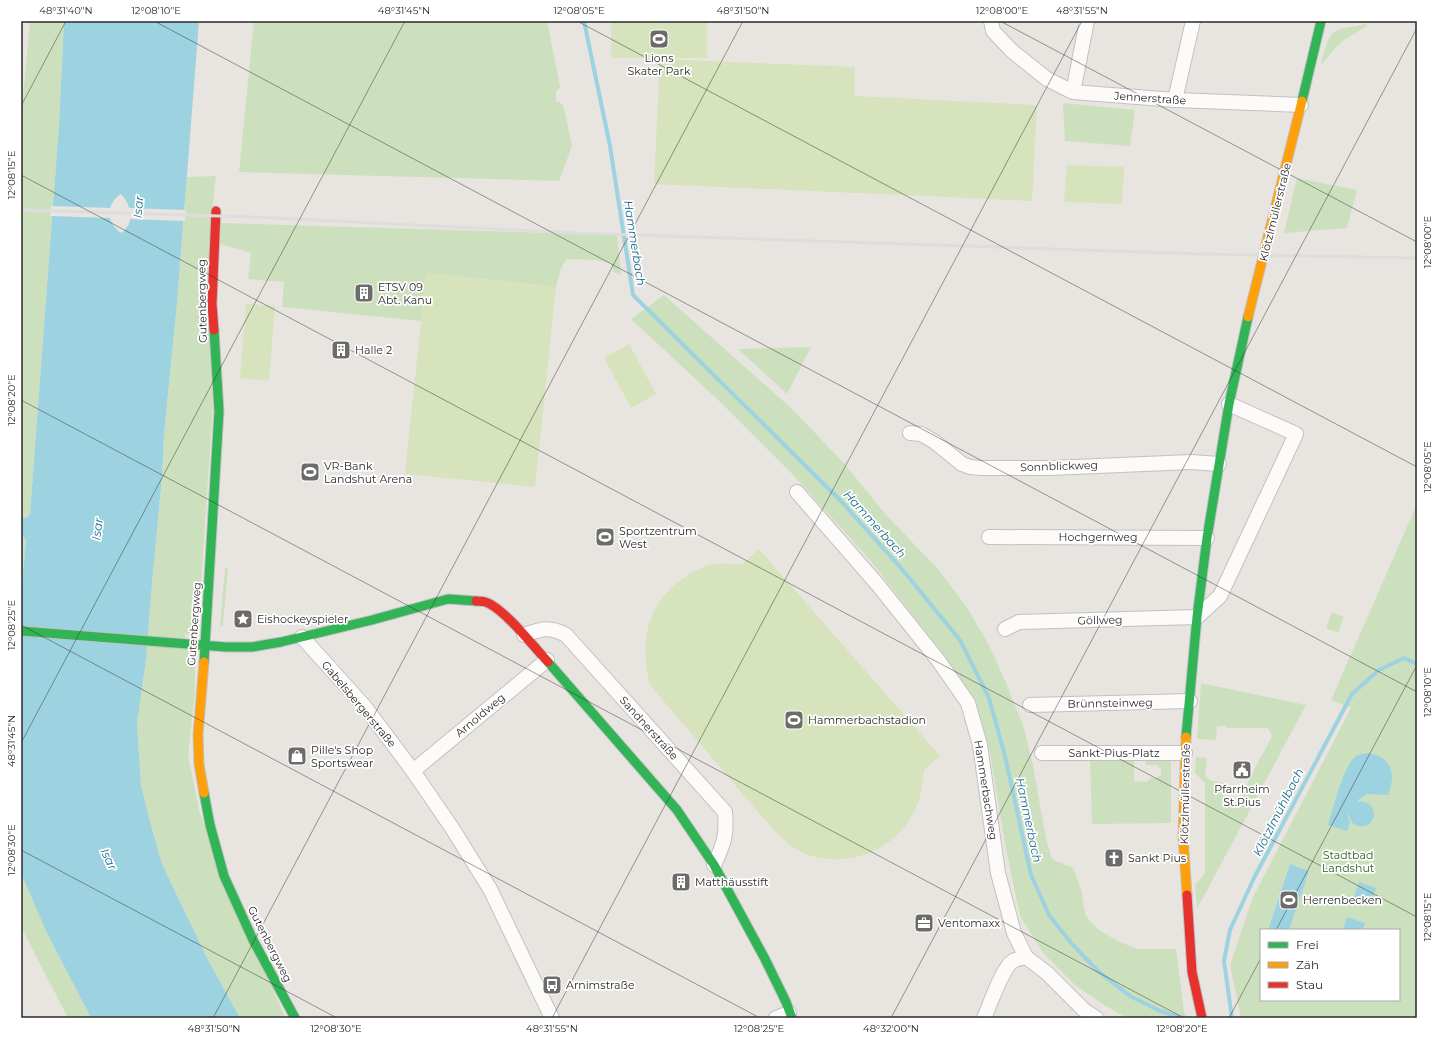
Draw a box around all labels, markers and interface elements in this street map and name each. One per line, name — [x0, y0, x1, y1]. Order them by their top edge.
text: 48°31'40"N — [39, 4, 93, 17]
text: 12°08'10"E — [131, 4, 181, 17]
text: 48°31'45"N — [378, 4, 430, 17]
text: 12°08'05"E — [553, 4, 605, 17]
text: 48°31'50"N — [716, 4, 770, 17]
text: 12°08'00"E — [976, 4, 1028, 17]
text: 48°31'55"N — [1056, 4, 1108, 17]
sports icon: Lions Skater Park — [648, 28, 670, 50]
place label: Lions Skater Park — [627, 51, 691, 78]
street label: Jennerstraße — [1112, 88, 1187, 108]
text: 12°08'15"E — [5, 150, 18, 199]
street label: Klötzlmüllerstraße — [1256, 161, 1294, 263]
water label: Isar — [130, 195, 146, 219]
water label: Hammerbach — [621, 199, 649, 287]
text: 12°08'00"E — [1421, 216, 1434, 268]
street label: Gutenbergweg — [194, 259, 210, 343]
place label: ETSV 09 Abt. Kanu — [378, 280, 432, 307]
building icon: ETSV 09 Abt. Kanu — [353, 282, 375, 304]
building icon: Halle 2 — [330, 339, 352, 361]
place label: Halle 2 — [355, 343, 392, 357]
text: 12°08'20"E — [5, 374, 18, 426]
text: 12°08'05"E — [1421, 441, 1434, 493]
street label: Sonnblickweg — [1020, 458, 1098, 474]
place label: VR-Bank Landshut Arena — [324, 459, 412, 486]
sports icon: VR-Bank Landshut Arena — [299, 461, 321, 483]
water label: Hammerbach — [841, 487, 909, 561]
water label: Isar — [88, 517, 106, 541]
place label: Sportzentrum West — [619, 524, 697, 551]
sports icon: Sportzentrum West — [594, 526, 616, 548]
street label: Hochgernweg — [1059, 530, 1137, 544]
street label: Gutenbergweg — [184, 582, 204, 666]
text: 12°08'25"E — [5, 599, 18, 650]
place icon: Eishockeyspieler — [232, 608, 254, 630]
place label: Eishockeyspieler — [257, 612, 348, 626]
street label: Göllweg — [1077, 613, 1123, 627]
street label: Gabelsbergerstraße — [319, 658, 400, 750]
text: 12°08'10"E — [1421, 667, 1434, 717]
street label: Arnoldweg — [452, 690, 508, 740]
street label: Sandnerstraße — [617, 693, 682, 763]
street label: Brünnsteinweg — [1067, 695, 1153, 711]
sports icon: Hammerbachstadion — [783, 709, 805, 731]
place label: Hammerbachstadion — [808, 713, 926, 727]
text: 48°31'45"N — [5, 715, 18, 767]
street label: Hammerbachweg — [971, 739, 1001, 841]
place label: Pille's Shop Sportswear — [311, 743, 373, 770]
street label: Klötzlmüllerstraße — [1177, 743, 1193, 845]
shop icon: Pille's Shop Sportswear — [286, 745, 308, 767]
street label: Sankt-Pius-Platz — [1068, 746, 1160, 760]
public building icon: Pfarrheim St.Pius — [1231, 759, 1253, 781]
water label: Klötzlmühlbach — [1249, 766, 1307, 858]
water label: Hammerbach — [1013, 776, 1045, 864]
place label: Pfarrheim St.Pius — [1214, 782, 1270, 809]
text: 12°08'30"E — [5, 824, 18, 876]
water label: Isar — [97, 846, 121, 872]
church icon: Sankt Pius — [1103, 847, 1125, 869]
park label: Stadtbad Landshut — [1322, 848, 1375, 875]
place label: Sankt Pius — [1128, 851, 1187, 865]
building icon: Matthäusstift — [670, 871, 692, 893]
place label: Matthäusstift — [695, 875, 769, 889]
sports icon: Herrenbecken — [1278, 889, 1300, 911]
text: 12°08'15"E — [1421, 892, 1434, 941]
place label: Herrenbecken — [1303, 893, 1382, 907]
street label: Gutenbergweg — [245, 903, 295, 985]
office icon: Ventomaxx — [913, 912, 935, 934]
place label: Ventomaxx — [938, 916, 1000, 930]
legend — [1260, 929, 1400, 1001]
text: Frei — [1296, 937, 1319, 952]
text: Zäh — [1296, 957, 1319, 972]
bus stop icon: Arnimstraße — [541, 974, 563, 996]
text: Stau — [1296, 977, 1323, 992]
place label: Arnimstraße — [566, 978, 635, 992]
text: 48°31'50"N — [187, 1022, 241, 1035]
text: 12°08'30"E — [310, 1022, 362, 1035]
text: 48°31'55"N — [526, 1022, 578, 1035]
text: 12°08'25"E — [734, 1022, 785, 1035]
text: 48°32'00"N — [863, 1022, 919, 1035]
text: 12°08'20"E — [1156, 1022, 1208, 1035]

